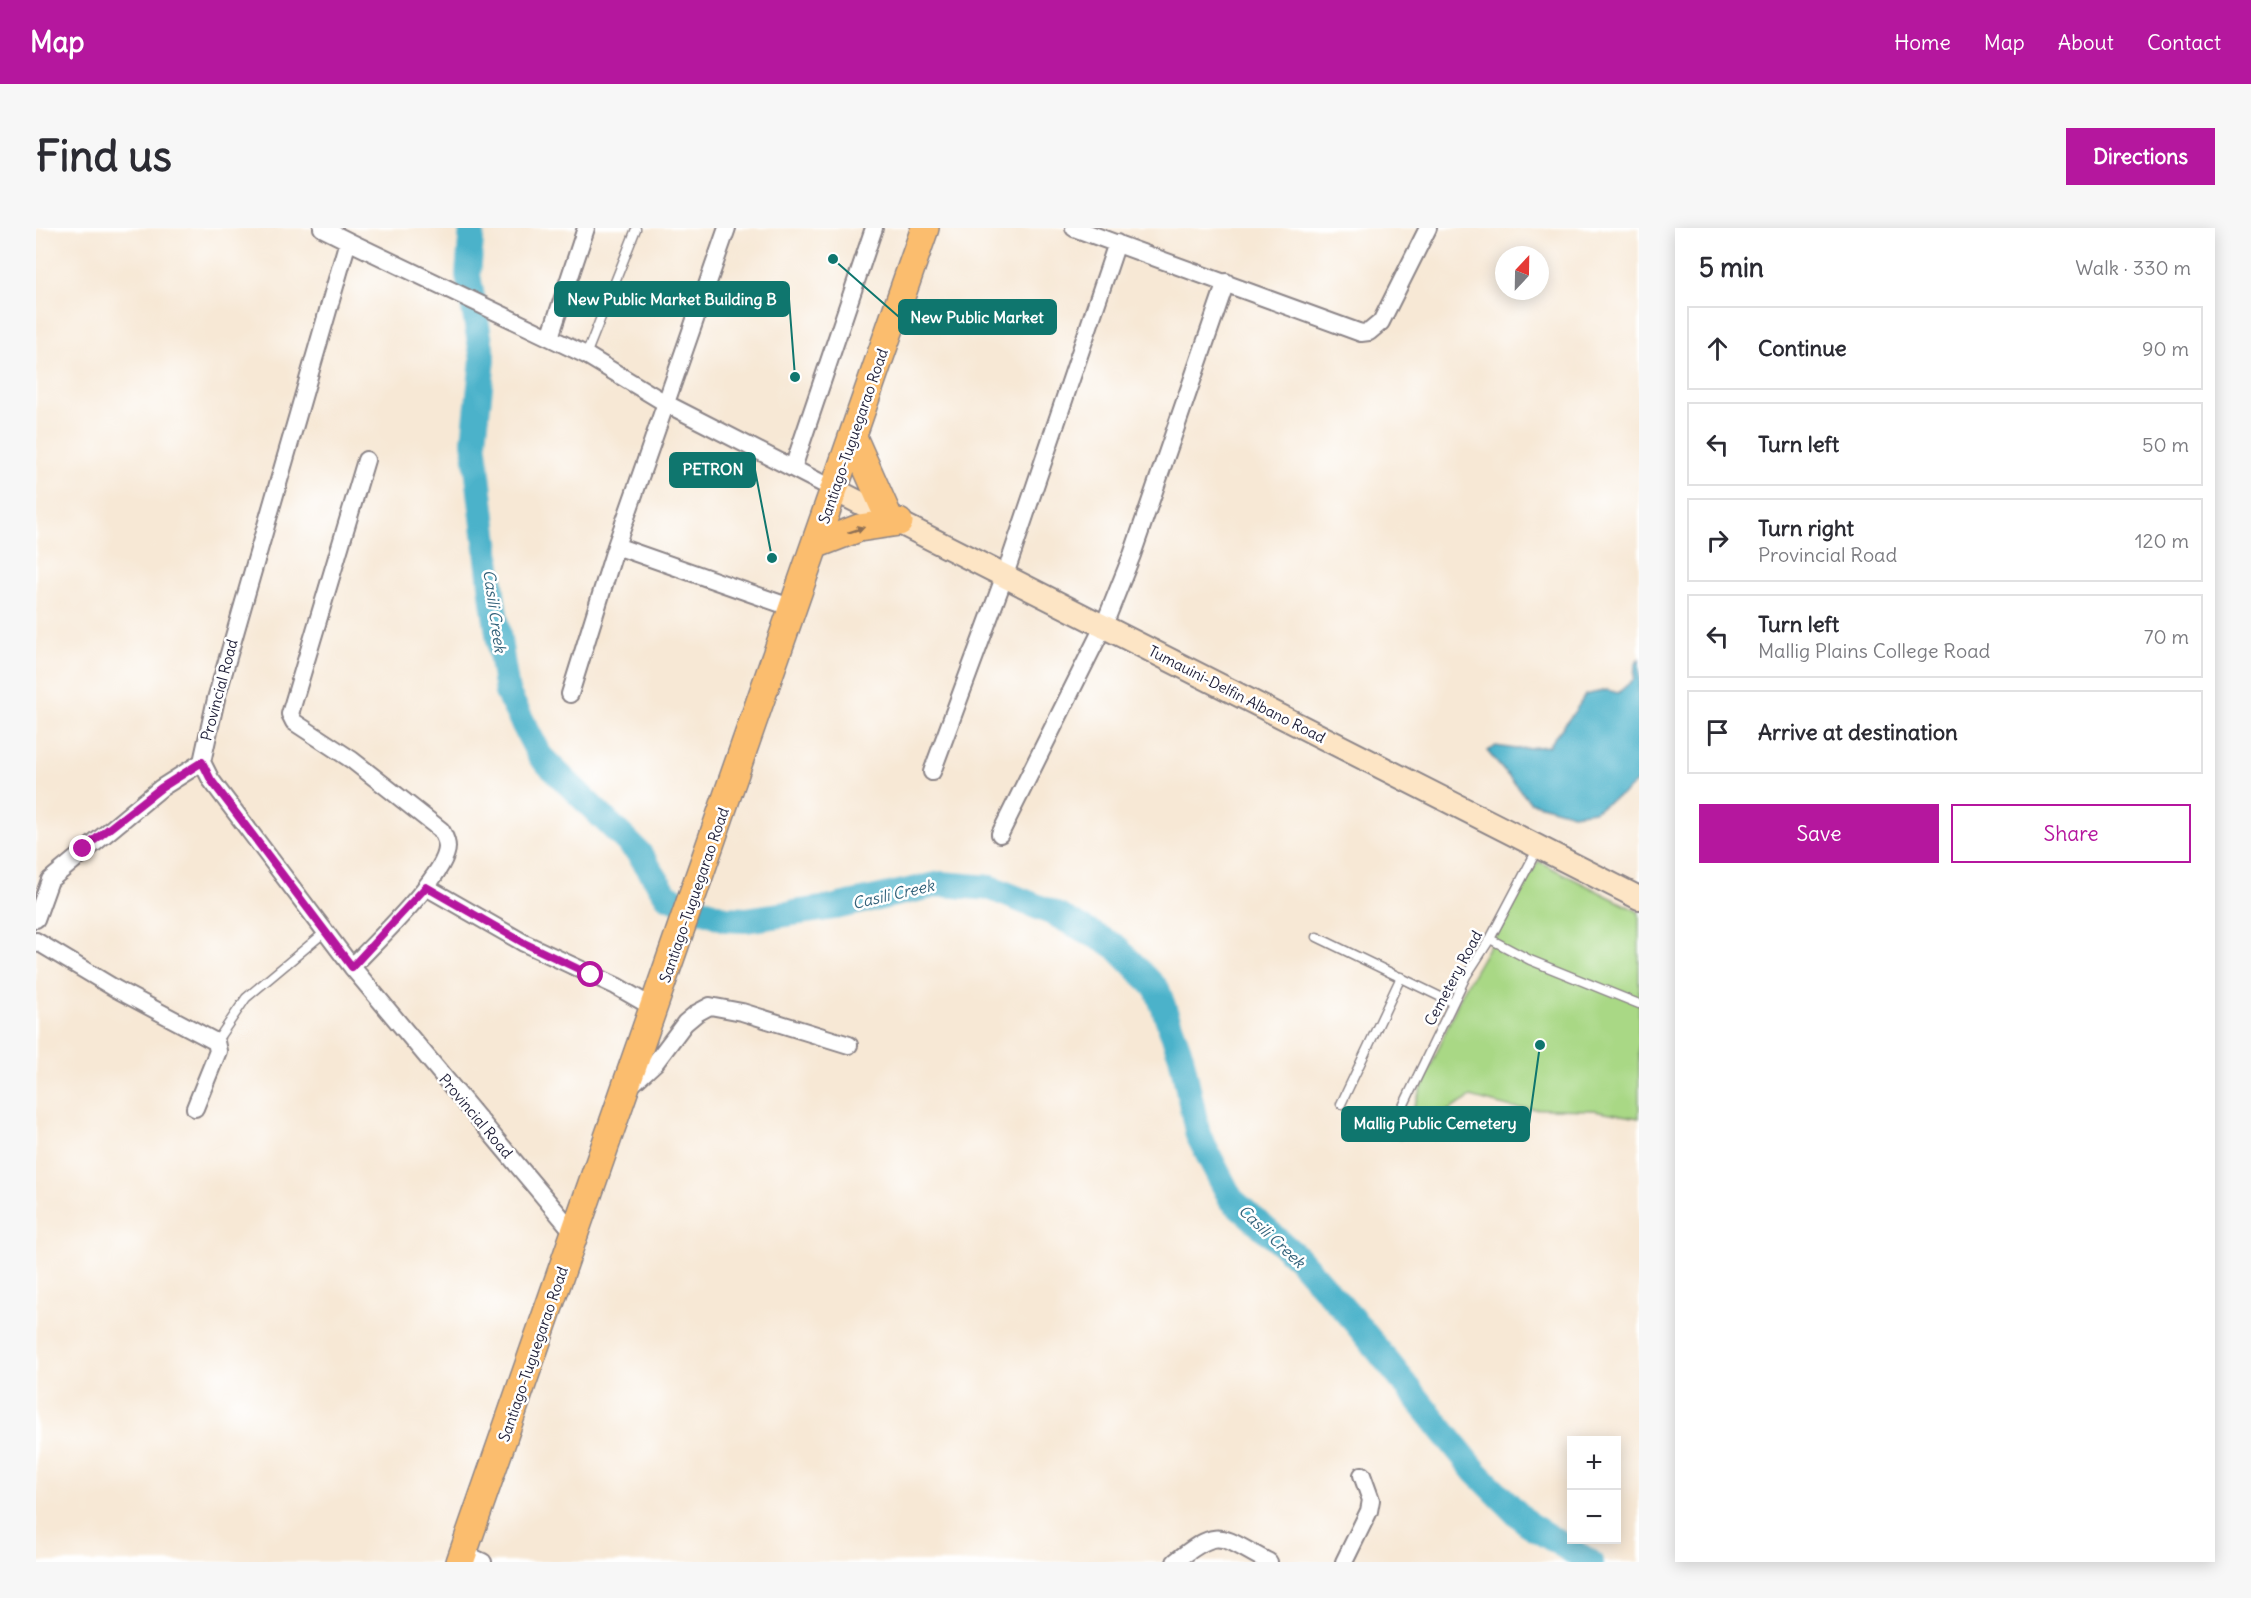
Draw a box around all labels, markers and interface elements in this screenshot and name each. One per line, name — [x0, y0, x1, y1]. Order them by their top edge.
text: Map — [30, 24, 84, 60]
text: Home — [1894, 29, 1951, 56]
text: Map — [1984, 29, 2025, 56]
text: About — [2058, 29, 2114, 56]
text: Contact — [2147, 29, 2221, 56]
button: Directions — [2066, 128, 2215, 185]
text: Find us — [36, 130, 172, 182]
north arrow — [1495, 246, 1549, 300]
text: 5 min — [1699, 251, 1764, 284]
text: Walk · 330 m — [2075, 255, 2191, 280]
callout: New Public Market Building B — [555, 282, 789, 316]
text: New Public Market Building B — [567, 289, 777, 310]
callout: New Public Market — [899, 300, 1056, 334]
text: New Public Market — [910, 307, 1044, 327]
icon: ahead — [1701, 332, 1734, 365]
text: Continue — [1758, 334, 1847, 362]
text: 90 m — [2142, 336, 2189, 361]
street label: Santiago-Tuguegarao Road — [814, 346, 892, 526]
icon: left — [1701, 428, 1734, 461]
text: Turn left — [1758, 430, 1839, 458]
text: 50 m — [2142, 432, 2189, 457]
callout: PETRON — [670, 453, 755, 487]
text: PETRON — [683, 459, 743, 479]
text: Turn right — [1758, 514, 1854, 542]
one-way arrow — [847, 524, 865, 534]
icon: right — [1701, 524, 1734, 557]
text: 120 m — [2135, 528, 2189, 553]
text: Provincial Road — [1758, 542, 1897, 567]
water label: Casili Creek — [479, 568, 511, 655]
text: Turn left — [1758, 610, 1839, 638]
icon: left — [1701, 620, 1734, 653]
text: 70 m — [2144, 624, 2189, 649]
street label: Provincial Road — [196, 637, 242, 743]
text: Mallig Plains College Road — [1758, 638, 1990, 663]
street label: Tumauini-Delfin Albano Road — [1145, 641, 1329, 747]
icon: arrive — [1701, 716, 1734, 749]
text: Arrive at destination — [1758, 718, 1958, 746]
button: Save — [1699, 804, 1939, 863]
button: Share — [1951, 804, 2191, 863]
street label: Santiago-Tuguegarao Road — [655, 805, 733, 985]
route end — [69, 835, 95, 861]
water label: Casili Creek — [850, 874, 938, 913]
street label: Cemetery Road — [1420, 927, 1486, 1029]
route start — [577, 961, 603, 987]
street label: Provincial Road — [435, 1070, 517, 1162]
callout: Mallig Public Cemetery — [1342, 1107, 1529, 1141]
text: Mallig Public Cemetery — [1353, 1113, 1517, 1134]
water label: Casili Creek — [1235, 1200, 1311, 1273]
street label: Santiago-Tuguegarao Road — [494, 1264, 572, 1444]
map controls — [1567, 1436, 1621, 1544]
button: + — [1567, 1436, 1621, 1490]
button: − — [1567, 1490, 1621, 1544]

